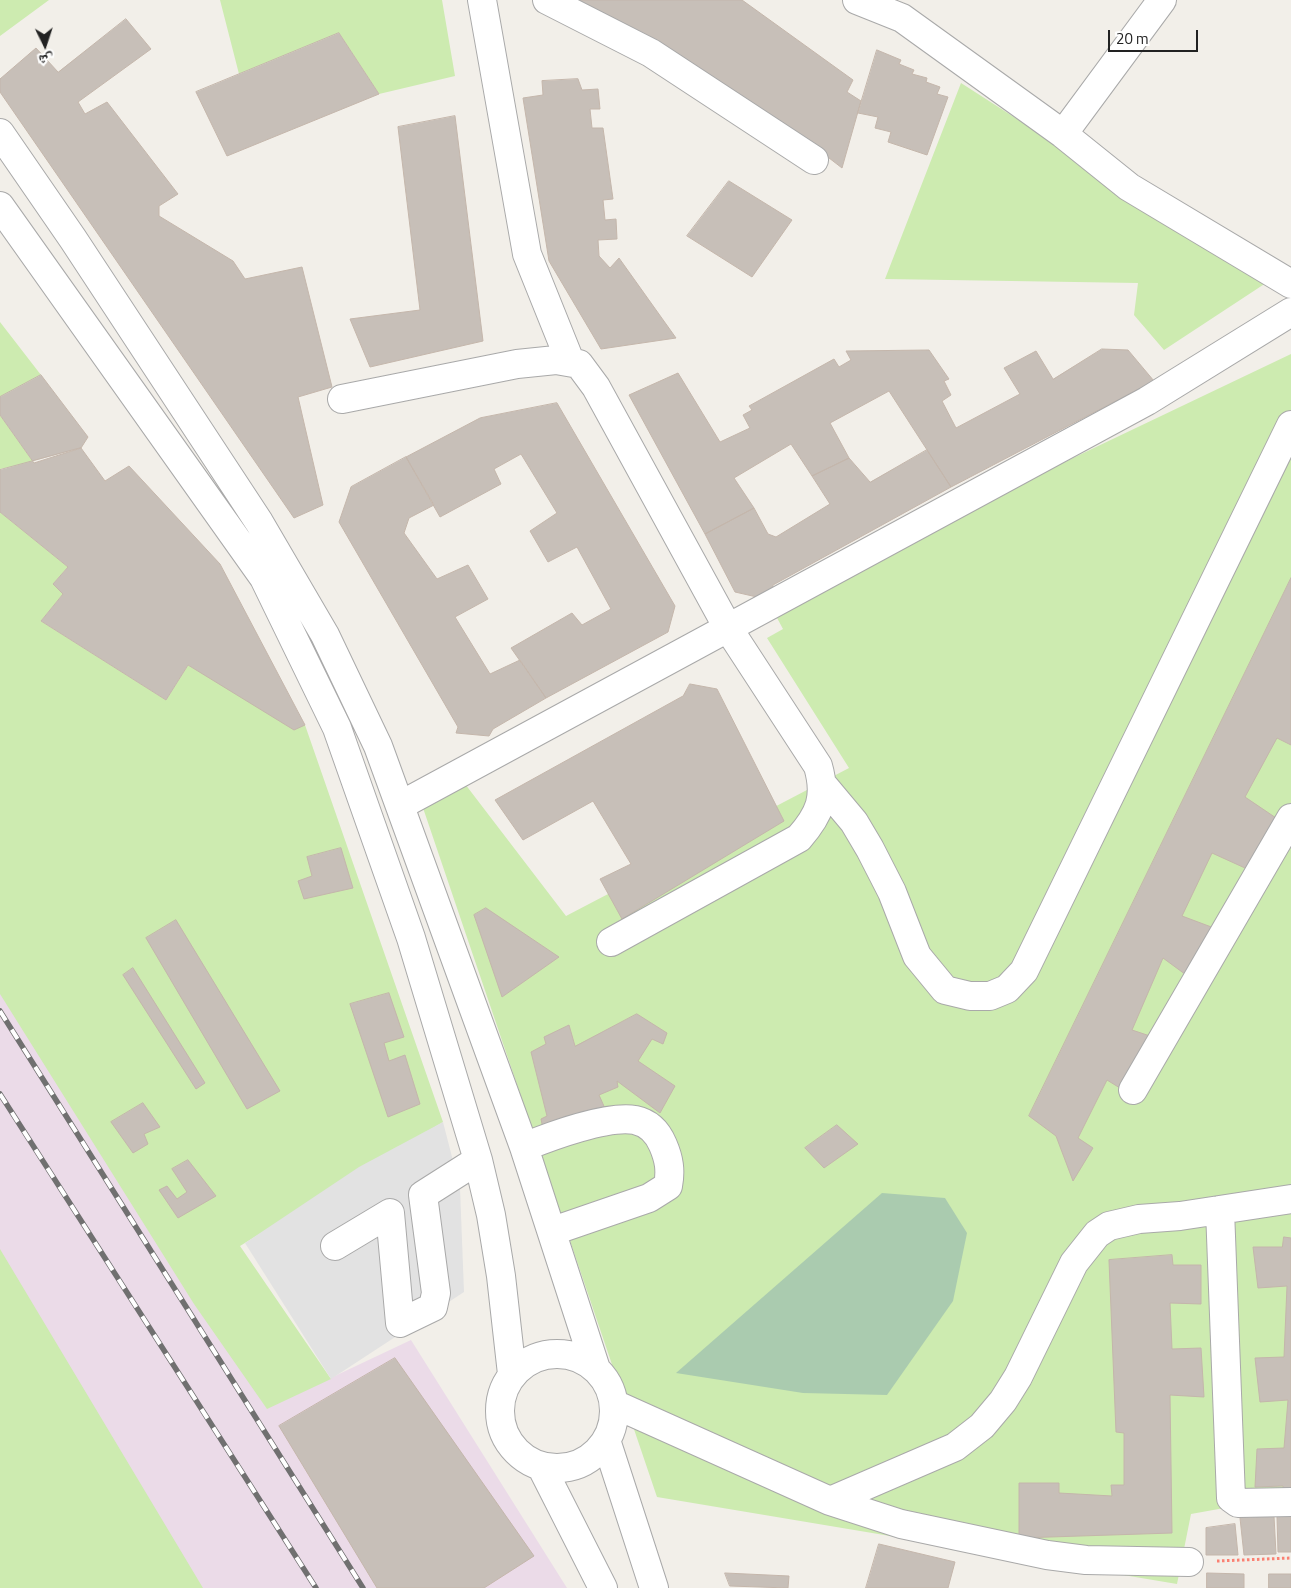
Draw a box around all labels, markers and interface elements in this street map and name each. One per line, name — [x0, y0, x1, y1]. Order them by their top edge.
north arrow — [20, 20, 70, 70]
scale bar — [1111, 20, 1201, 52]
text: 20 m — [1116, 27, 1149, 50]
text: ش — [38, 49, 54, 71]

